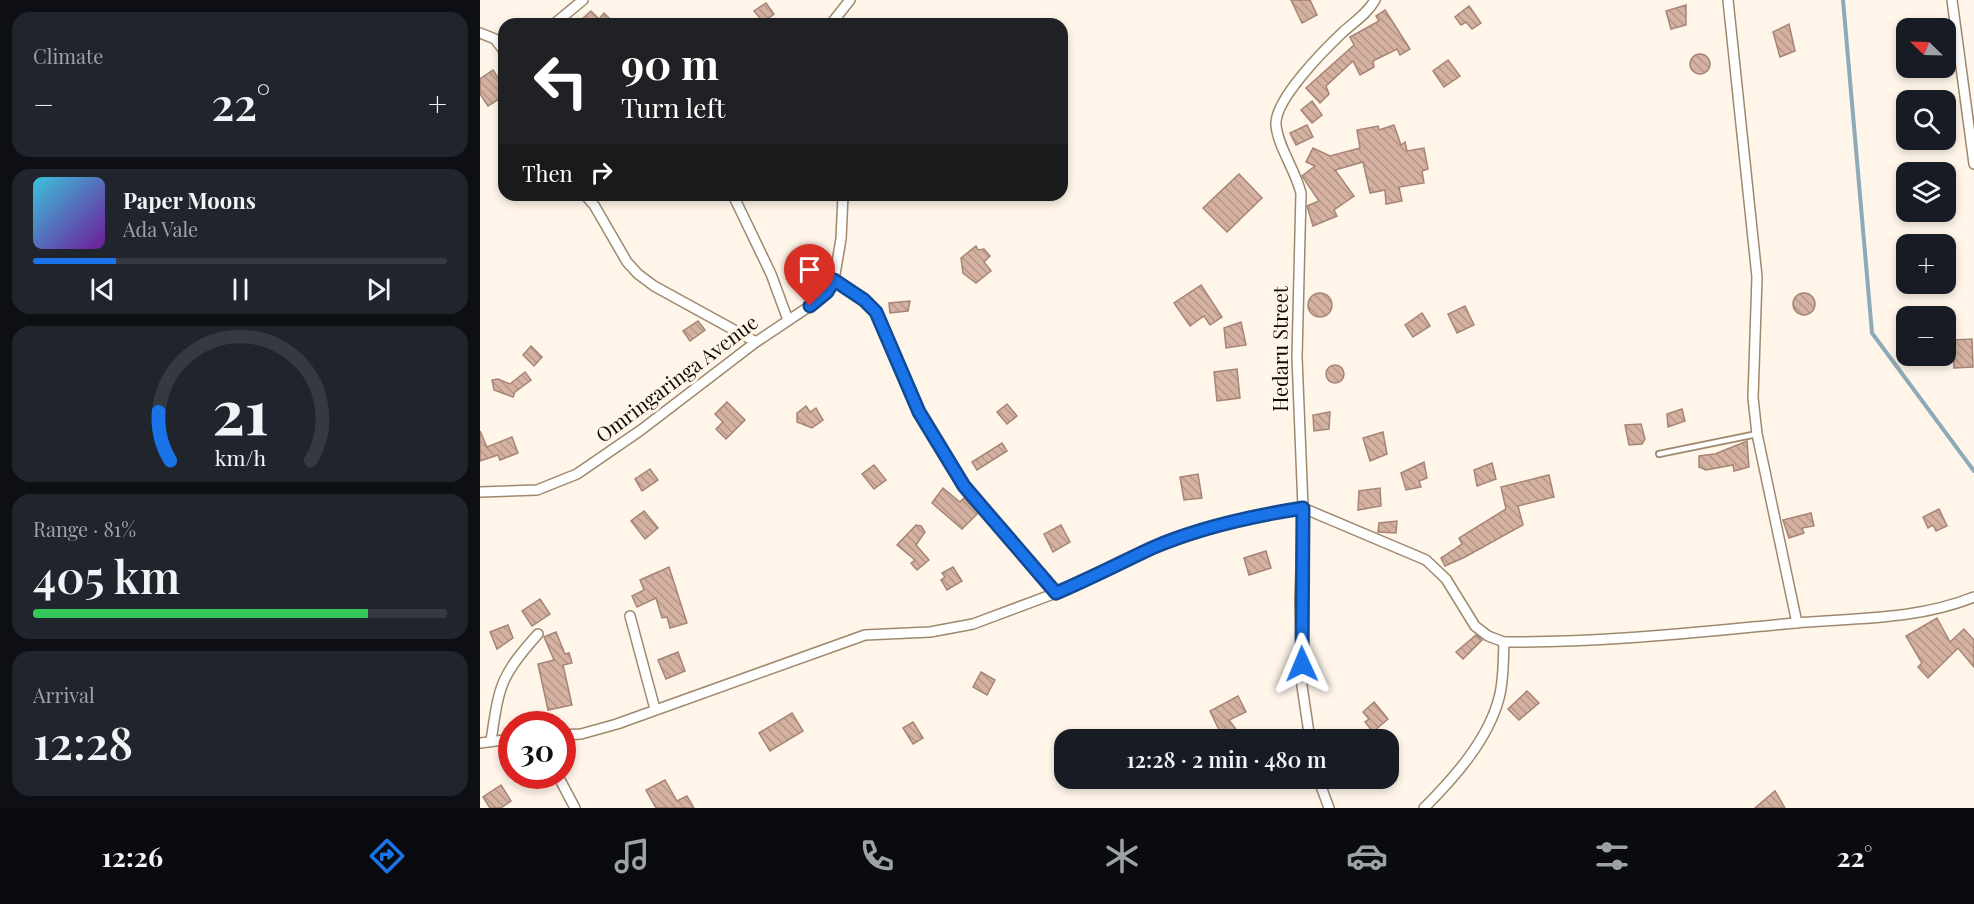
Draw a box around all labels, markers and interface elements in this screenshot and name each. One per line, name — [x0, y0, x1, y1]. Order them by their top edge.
north arrow — [1896, 18, 1956, 78]
map controls — [1896, 18, 1956, 366]
text: 90 m — [621, 35, 719, 91]
text: Climate — [33, 42, 103, 69]
icon: left — [522, 42, 600, 120]
text: 22° — [211, 72, 271, 132]
text: − — [33, 81, 54, 125]
text: + — [428, 81, 447, 125]
text: Turn left — [621, 89, 725, 125]
button: search — [1896, 90, 1956, 150]
icon: right — [585, 156, 618, 189]
text: Then — [522, 158, 573, 188]
button: layers — [1896, 162, 1956, 222]
text: Paper Moons — [123, 185, 256, 215]
text: Ada Vale — [123, 215, 198, 242]
button: + — [1896, 234, 1956, 294]
pin — [784, 244, 835, 306]
icon: arrive — [793, 253, 826, 286]
icon: previous — [86, 273, 119, 306]
icon: pause — [224, 273, 257, 306]
icon: next — [362, 273, 395, 306]
street label: Hedaru Street — [1266, 285, 1293, 412]
button: − — [1896, 306, 1956, 366]
street label: Omringaringa Avenue — [590, 308, 763, 448]
text: 21 — [212, 367, 268, 451]
text: km/h — [214, 443, 266, 471]
text: Range · 81% — [33, 515, 136, 542]
text: 405 km — [33, 545, 180, 605]
position arrow — [1270, 632, 1334, 696]
text: Arrival — [33, 681, 95, 708]
text: 12:28 — [33, 711, 133, 771]
speed limit sign: 30 — [498, 711, 576, 789]
text: 12:28 · 2 min · 480 m — [1127, 744, 1326, 774]
icon: directions — [366, 835, 408, 877]
icon: music — [611, 835, 653, 877]
icon: phone — [856, 835, 898, 877]
icon: climate — [1101, 835, 1143, 877]
icon: car — [1346, 835, 1388, 877]
icon: filters — [1591, 835, 1633, 877]
text: 12:26 — [102, 838, 163, 874]
text: 22° — [1836, 838, 1872, 874]

